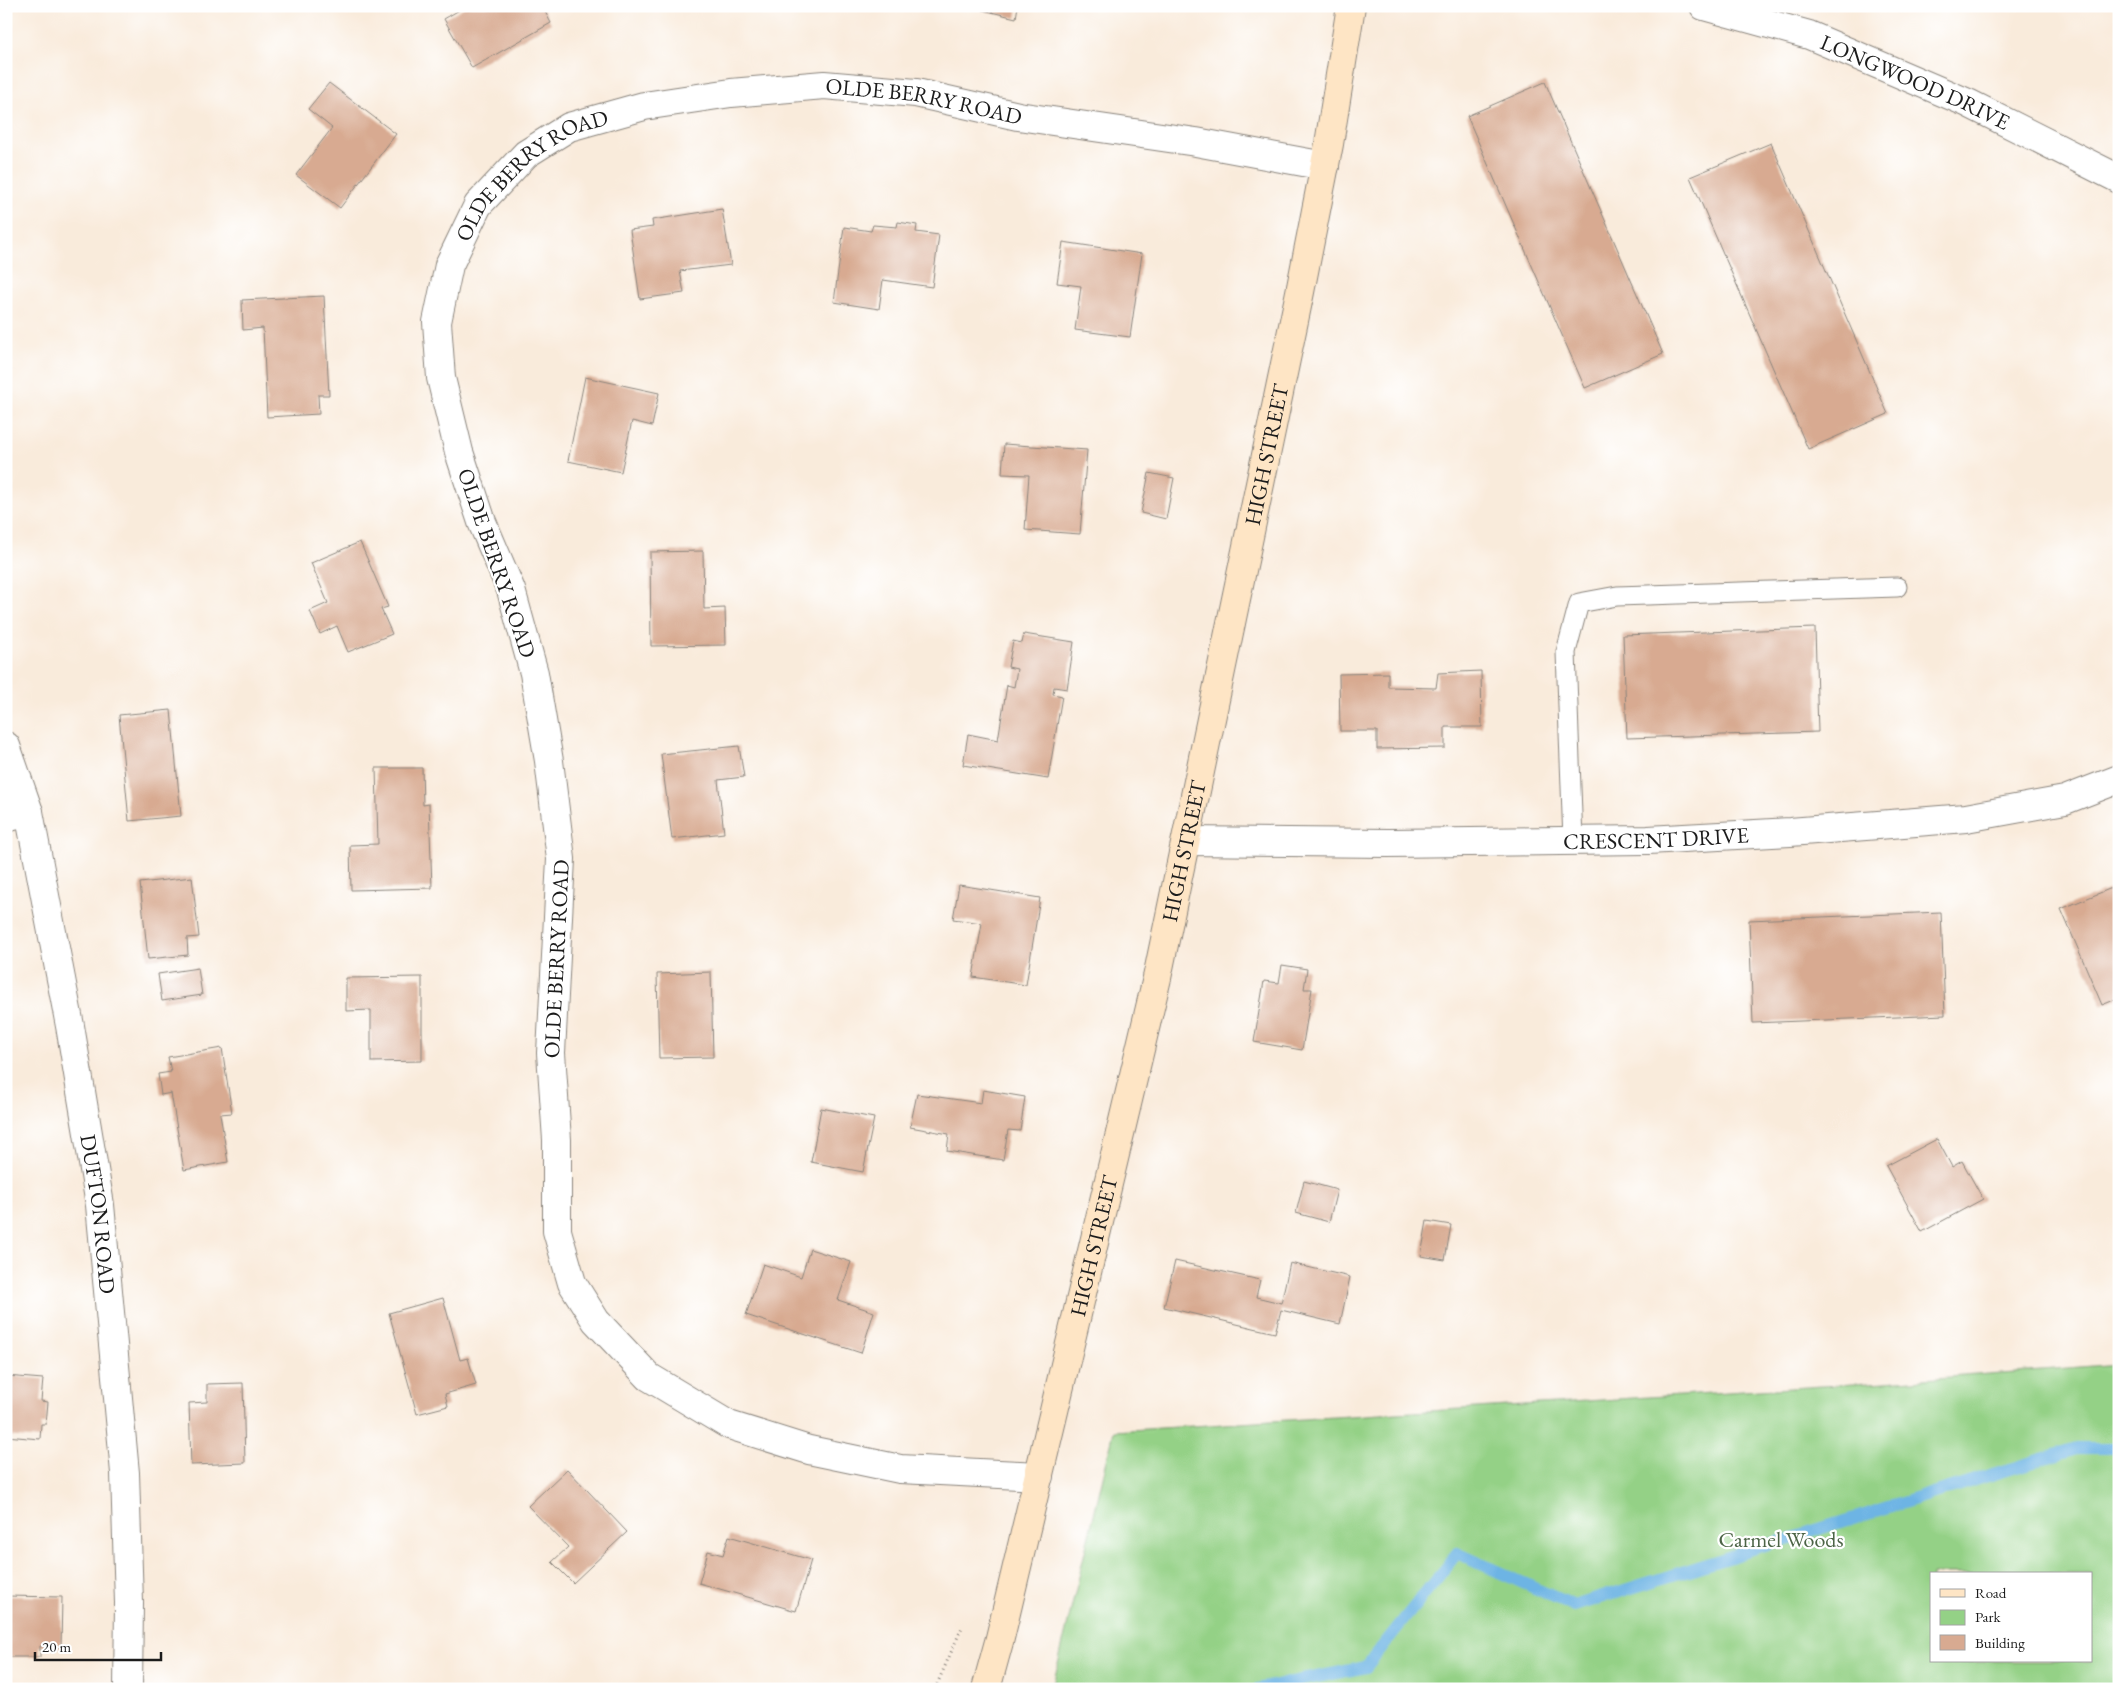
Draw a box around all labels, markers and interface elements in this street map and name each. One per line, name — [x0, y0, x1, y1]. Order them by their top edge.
street label: LONGWOOD DRIVE — [1816, 27, 2015, 136]
street label: OLDE BERRY ROAD — [825, 71, 1025, 131]
street label: OLDE BERRY ROAD — [448, 102, 611, 246]
street label: HIGH STREET — [1237, 381, 1295, 528]
street label: OLDE BERRY ROAD — [451, 464, 543, 662]
street label: HIGH STREET — [1155, 777, 1212, 924]
street label: CRESCENT DRIVE — [1563, 820, 1749, 855]
street label: OLDE BERRY ROAD — [536, 859, 575, 1059]
street label: DUFTON ROAD — [74, 1132, 123, 1295]
street label: HIGH STREET — [1063, 1172, 1124, 1319]
park label: Carmel Woods — [1718, 1525, 1844, 1554]
legend — [1930, 1572, 2092, 1662]
text: Road — [1975, 1583, 2007, 1602]
text: Park — [1975, 1607, 2002, 1626]
scale bar — [35, 1630, 161, 1662]
text: Building — [1975, 1633, 2025, 1652]
text: 20 m — [42, 1637, 71, 1656]

